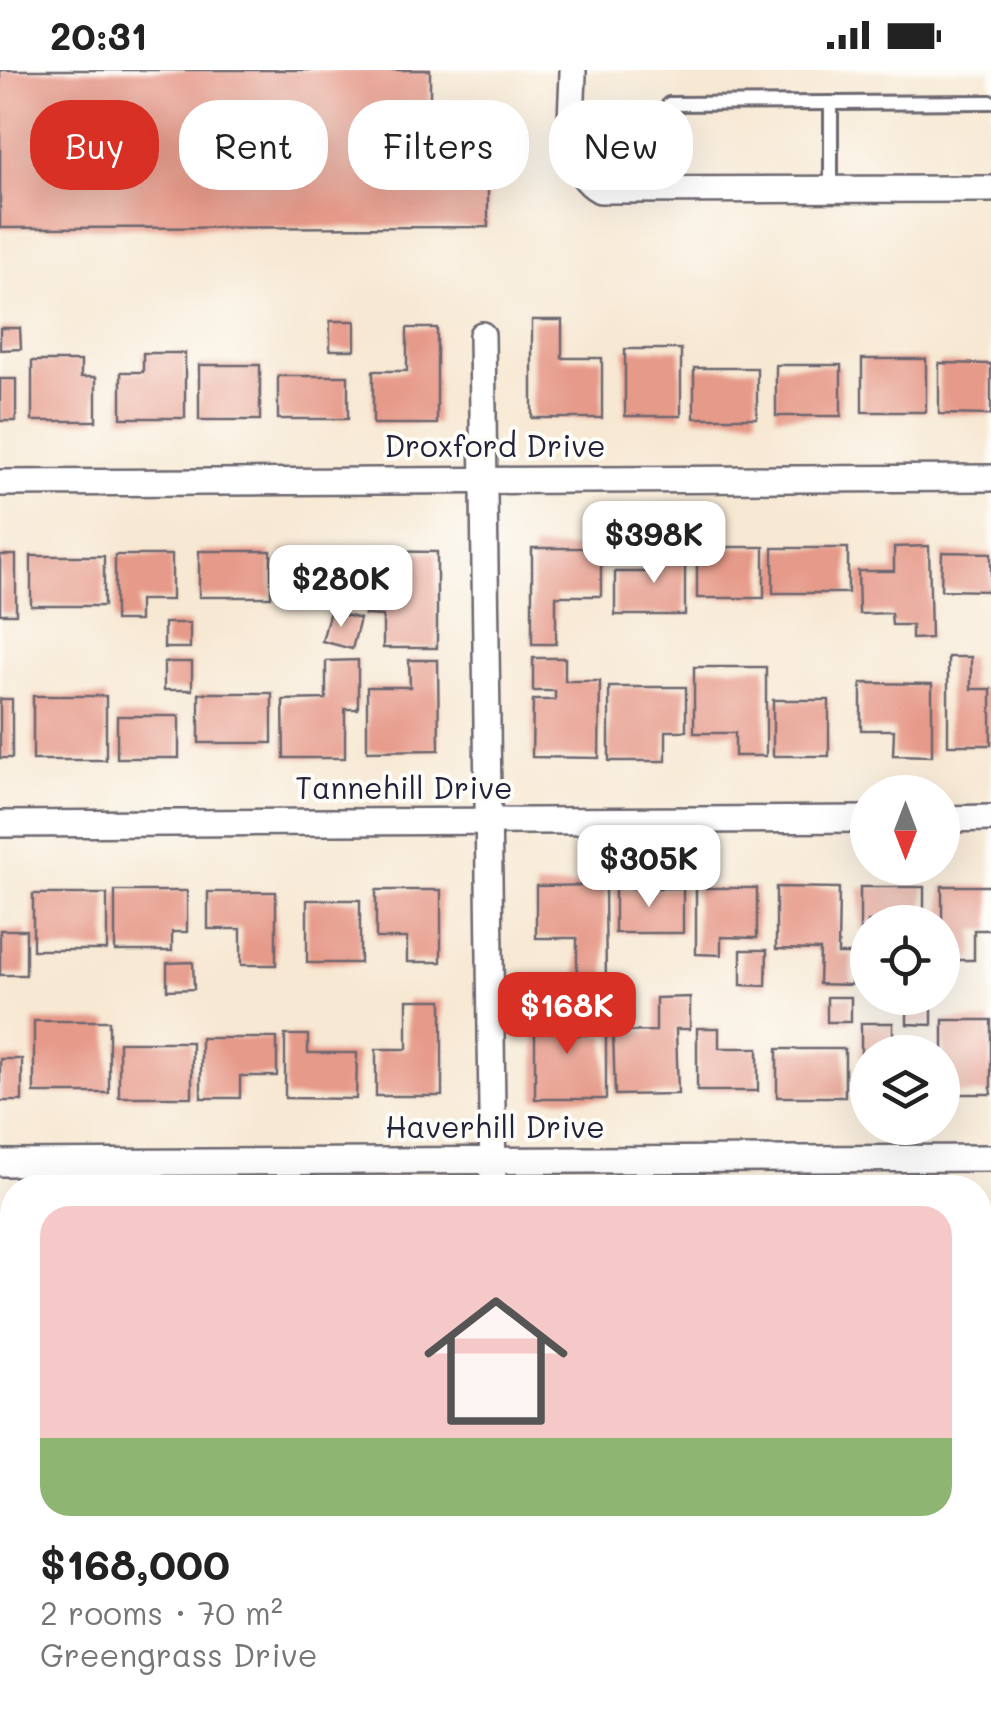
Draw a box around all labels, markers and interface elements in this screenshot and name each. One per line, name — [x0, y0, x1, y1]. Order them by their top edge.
text: 20:31 — [50, 10, 147, 60]
chip: Buy — [30, 100, 159, 190]
chip: Rent — [179, 100, 328, 190]
chip: Filters — [348, 100, 529, 190]
chip: New — [549, 100, 693, 190]
street label: Droxford Drive — [384, 425, 606, 465]
pin: $398K — [584, 501, 724, 586]
text: $398K — [604, 512, 704, 554]
pin: $280K — [271, 545, 411, 630]
text: $280K — [291, 556, 391, 598]
street label: Tannehill Drive — [295, 767, 513, 807]
north arrow — [850, 775, 960, 885]
map controls — [850, 775, 960, 1145]
pin: $305K — [579, 825, 719, 910]
text: $305K — [599, 836, 699, 878]
button: locate — [850, 905, 960, 1015]
pin: $168K — [497, 972, 637, 1057]
text: $168K — [520, 983, 614, 1025]
button: layers — [850, 1035, 960, 1145]
street label: Haverhill Drive — [385, 1106, 605, 1146]
icon: home — [406, 1271, 586, 1451]
text: $168,000 — [40, 1536, 230, 1591]
text: 2 rooms · 70 m² — [40, 1591, 283, 1633]
text: Greengrass Drive — [40, 1633, 318, 1675]

